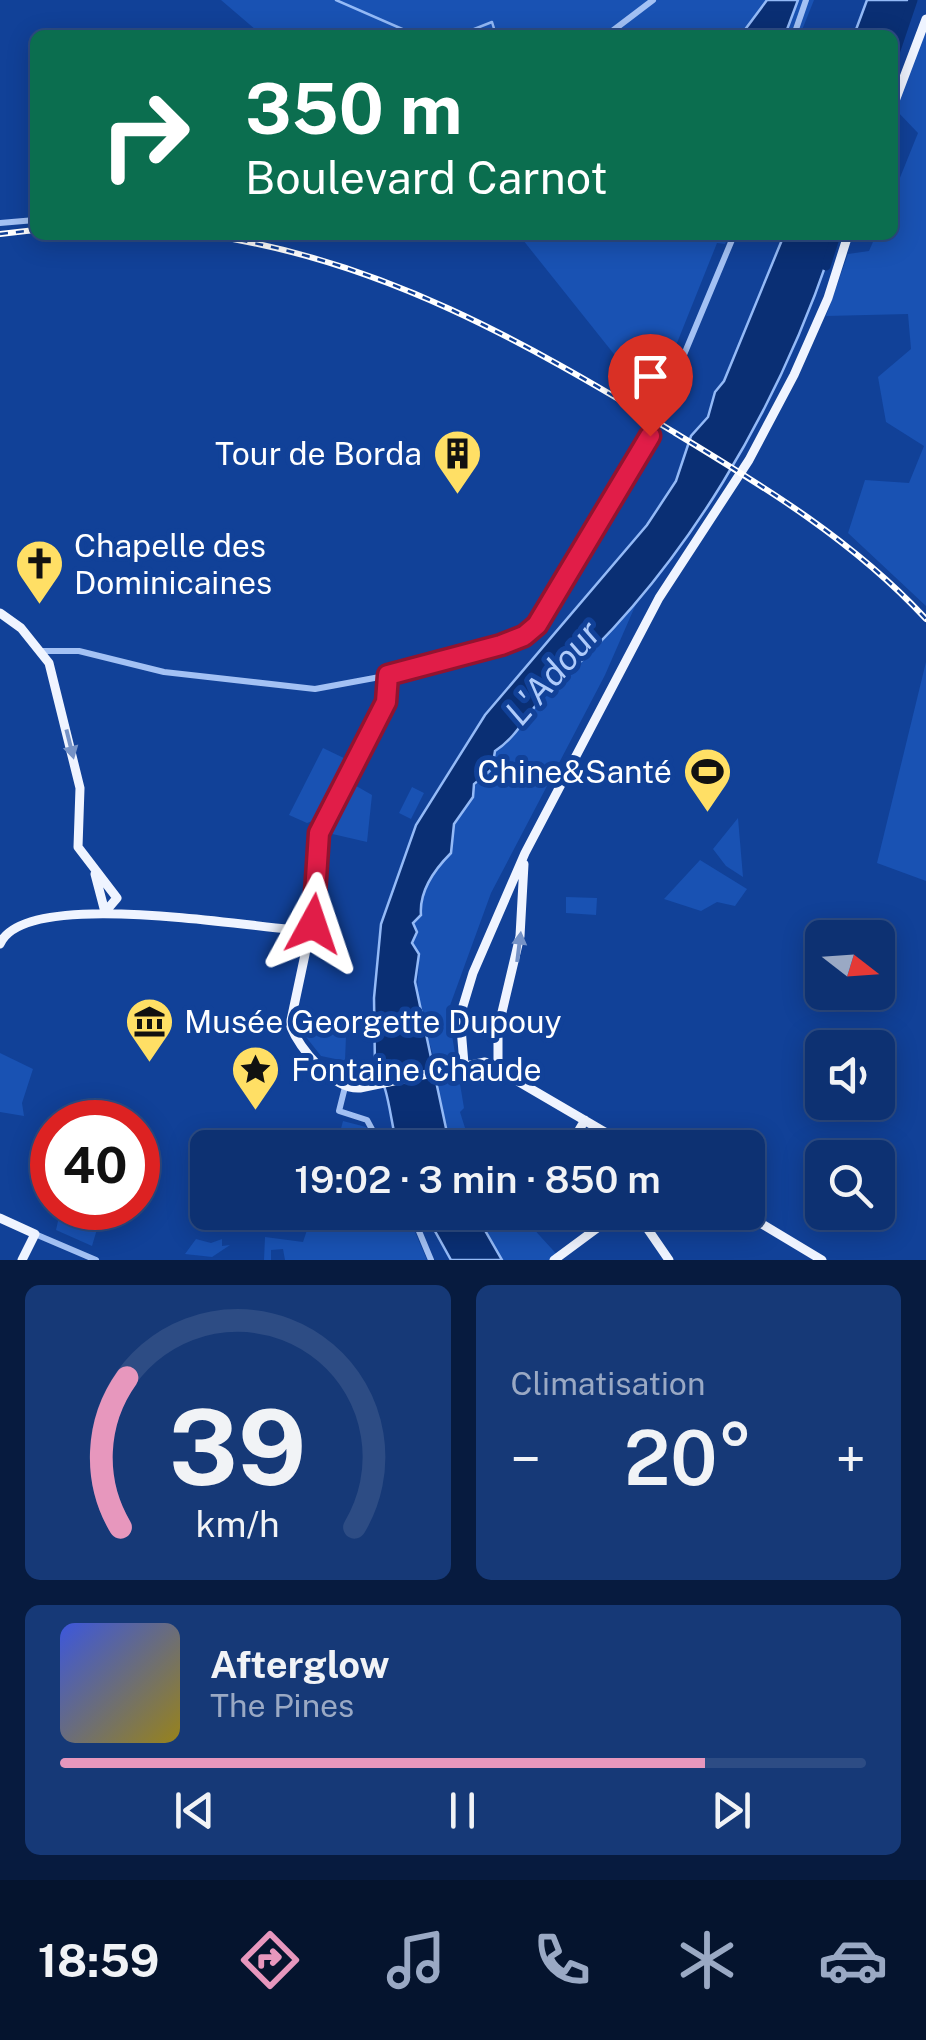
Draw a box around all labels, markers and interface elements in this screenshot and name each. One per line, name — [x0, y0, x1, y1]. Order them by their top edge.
text: 350 m — [245, 67, 462, 150]
icon: right — [80, 70, 210, 200]
text: Boulevard Carnot — [245, 151, 608, 204]
pin — [608, 334, 693, 437]
icon: arrive — [623, 349, 678, 404]
building icon: Tour de Borda — [431, 428, 483, 496]
place label: Tour de Borda — [215, 435, 422, 472]
place label: Chapelle des Dominicaines — [74, 527, 272, 601]
church icon: Chapelle des Dominicaines — [13, 538, 65, 606]
water label: L'Adour — [497, 612, 609, 733]
one-way arrow — [63, 728, 79, 759]
sports icon: Chine&Santé — [681, 746, 733, 814]
place label: Chine&Santé — [477, 753, 672, 790]
position arrow — [261, 872, 365, 976]
north arrow — [805, 920, 895, 1010]
map controls — [805, 920, 895, 1230]
one-way arrow — [511, 931, 527, 962]
museum icon: Musée Georgette Dupouy — [123, 996, 175, 1064]
place label: Musée Georgette Dupouy — [184, 1003, 562, 1040]
button: sound — [805, 1030, 895, 1120]
place icon: Fontaine Chaude — [230, 1044, 282, 1112]
place label: Fontaine Chaude — [291, 1051, 542, 1088]
speed limit sign: 40 — [30, 1100, 160, 1230]
button: search — [805, 1140, 895, 1230]
text: 19:02 · 3 min · 850 m — [294, 1157, 661, 1202]
text: Climatisation — [511, 1365, 705, 1402]
text: 39 — [169, 1386, 306, 1508]
text: 20° — [624, 1414, 753, 1502]
text: − — [511, 1427, 541, 1491]
text: + — [835, 1427, 866, 1491]
text: km/h — [196, 1503, 280, 1545]
text: Afterglow — [210, 1642, 390, 1687]
text: The Pines — [210, 1687, 354, 1724]
icon: previous — [167, 1783, 222, 1838]
icon: pause — [435, 1783, 490, 1838]
icon: next — [704, 1783, 759, 1838]
icon: directions — [235, 1925, 305, 1995]
icon: music — [381, 1925, 451, 1995]
icon: phone — [527, 1925, 597, 1995]
icon: climate — [672, 1925, 742, 1995]
icon: car — [818, 1925, 888, 1995]
text: 18:59 — [38, 1934, 159, 1987]

